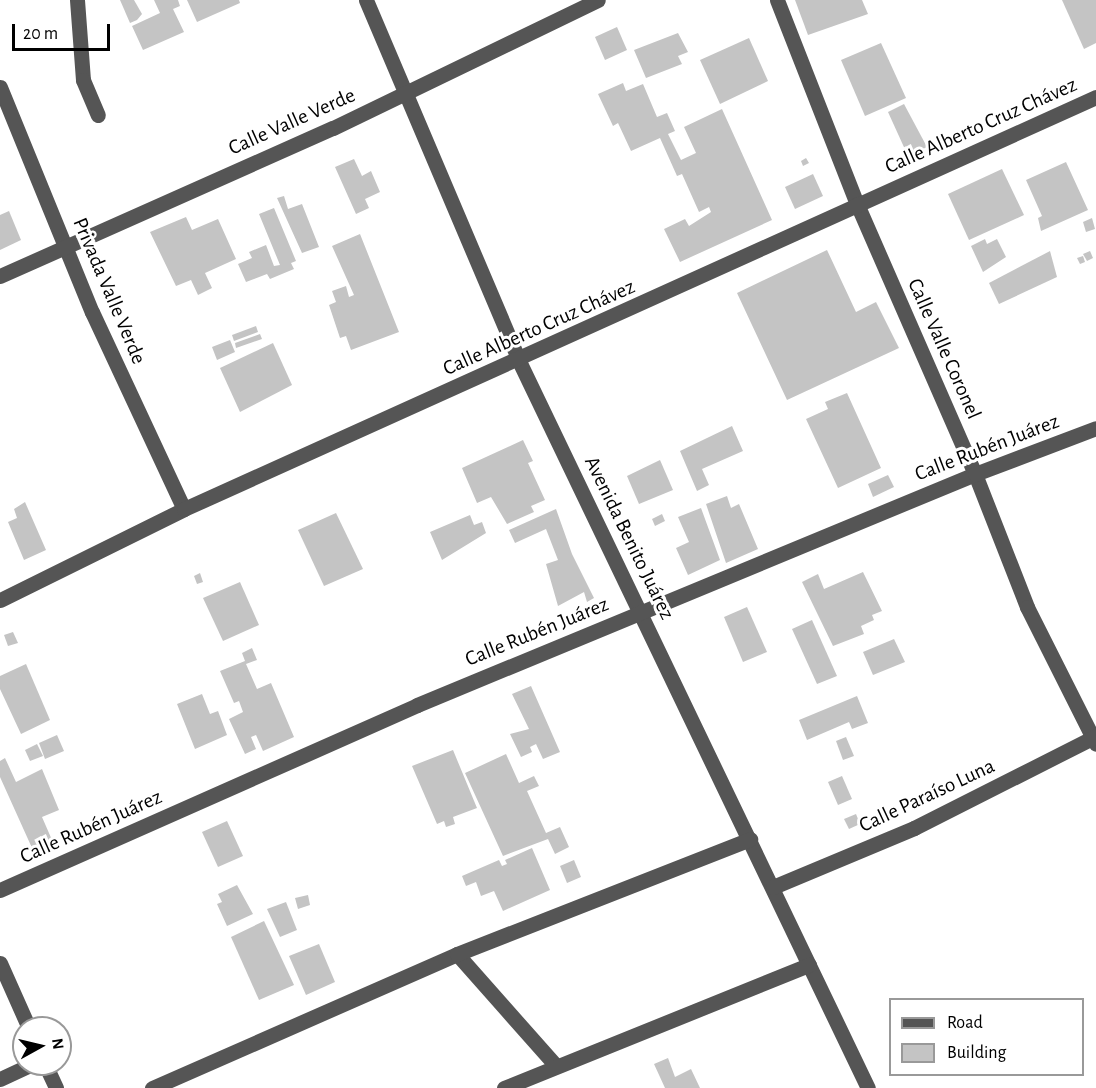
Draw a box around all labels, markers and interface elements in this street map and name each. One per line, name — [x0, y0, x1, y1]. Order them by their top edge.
scale bar — [15, 12, 112, 50]
text: 20 m — [23, 25, 58, 43]
street label: Calle Alberto Cruz Chávez — [881, 72, 1081, 180]
street label: Calle Valle Verde — [225, 83, 359, 161]
street label: Privada Valle Verde — [67, 214, 151, 368]
street label: Calle Alberto Cruz Chávez — [439, 274, 639, 382]
street label: Calle Valle Coronel — [902, 275, 986, 423]
street label: Calle Rubén Juárez — [911, 409, 1063, 487]
street label: Avenida Benito Juárez — [579, 452, 679, 624]
street label: Calle Rubén Juárez — [462, 592, 612, 672]
street label: Calle Paraíso Luna — [855, 754, 999, 838]
street label: Calle Rubén Juárez — [16, 784, 166, 870]
legend — [889, 998, 1084, 1076]
text: Road — [947, 1014, 983, 1032]
north arrow — [12, 1016, 72, 1076]
text: N — [49, 1037, 67, 1050]
text: Building — [947, 1044, 1006, 1062]

